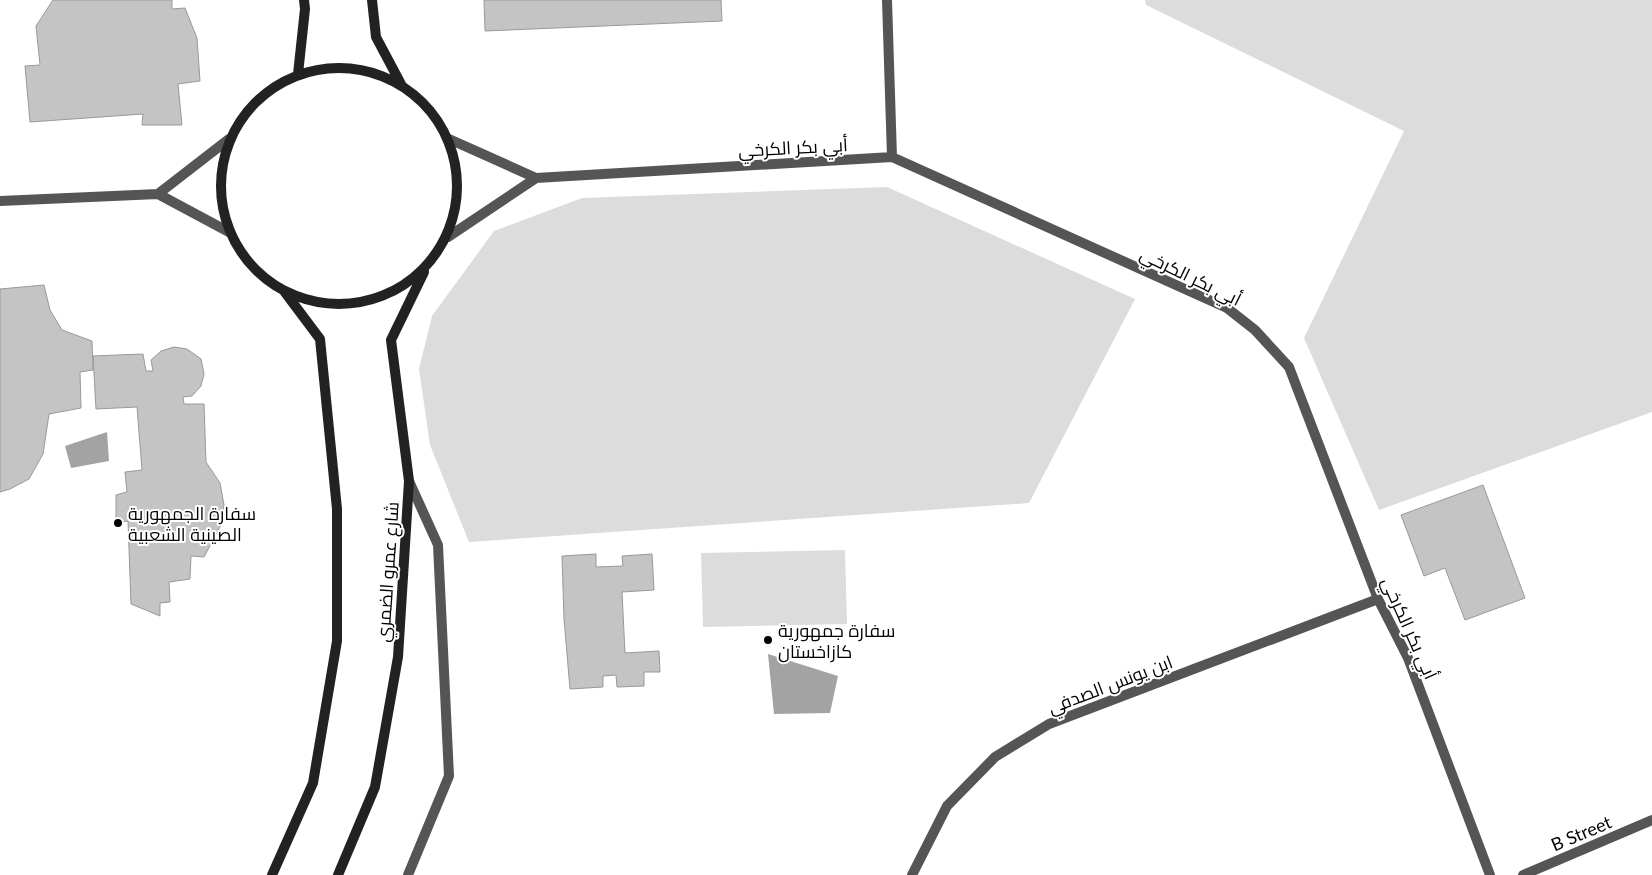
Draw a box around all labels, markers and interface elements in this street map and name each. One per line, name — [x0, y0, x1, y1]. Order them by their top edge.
street label: أبي بكر الكرخي — [738, 133, 849, 165]
street label: أبي بكر الكرخي — [1135, 242, 1245, 314]
street label: شارع عمرو الضمري — [371, 501, 407, 643]
place label: سفارة الجمهورية الصينية الشعبية — [128, 502, 256, 545]
marker: سفارة الجمهورية الصينية الشعبية — [112, 517, 124, 529]
street label: أبي بكر الكرخي — [1374, 573, 1442, 684]
place label: سفارة جمهورية كازاخستان — [778, 619, 895, 663]
marker: سفارة جمهورية كازاخستان — [762, 634, 774, 646]
street label: ابن يونس الصدفي — [1044, 650, 1177, 722]
street label: B Street — [1547, 810, 1615, 856]

